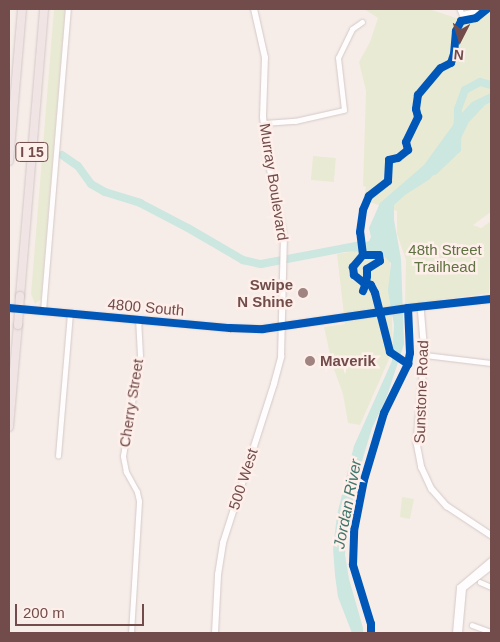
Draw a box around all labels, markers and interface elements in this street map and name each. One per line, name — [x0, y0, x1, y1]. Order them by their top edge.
north arrow — [435, 15, 485, 65]
text: N — [453, 47, 464, 63]
street label: Murray Boulevard — [256, 122, 292, 242]
road number: I 15 — [15, 140, 50, 163]
park label: 48th Street Trailhead — [408, 240, 482, 275]
place label: Swipe N Shine — [237, 275, 293, 310]
marker: Swipe N Shine — [297, 287, 309, 299]
street label: 4800 South — [107, 295, 185, 319]
street label: Sunstone Road — [410, 340, 432, 444]
place label: Maverik — [320, 352, 376, 370]
marker: Maverik — [304, 355, 316, 367]
street label: Cherry Street — [115, 358, 147, 448]
street label: 500 West — [225, 446, 261, 512]
water label: Jordan River — [330, 458, 366, 550]
scale bar — [18, 594, 146, 626]
text: 200 m — [23, 604, 65, 621]

